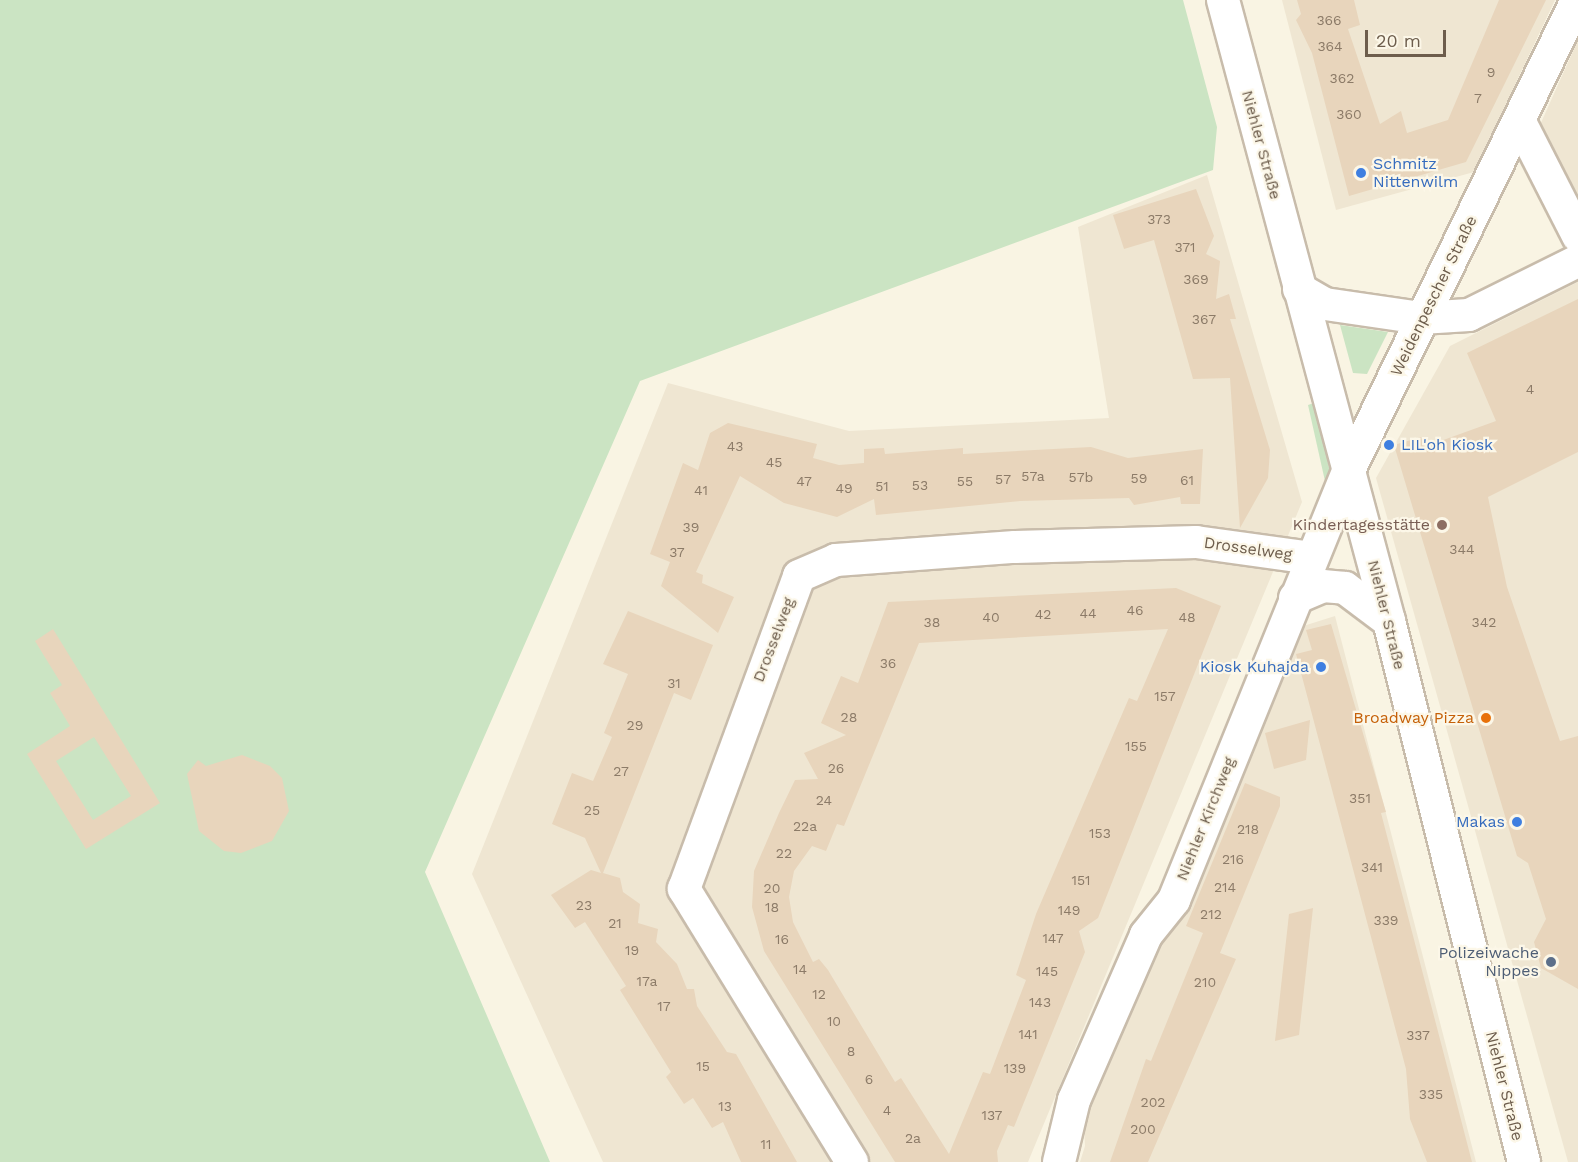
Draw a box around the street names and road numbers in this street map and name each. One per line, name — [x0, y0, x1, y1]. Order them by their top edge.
street label: Niehler Straße — [1237, 88, 1285, 202]
street label: Weidenpescher Straße — [1387, 212, 1481, 380]
street label: Drosselweg — [1203, 533, 1293, 565]
street label: Niehler Straße — [1363, 558, 1409, 672]
street label: Drosselweg — [749, 595, 799, 685]
street label: Niehler Kirchweg — [1172, 754, 1240, 884]
street label: Niehler Straße — [1481, 1029, 1527, 1143]

